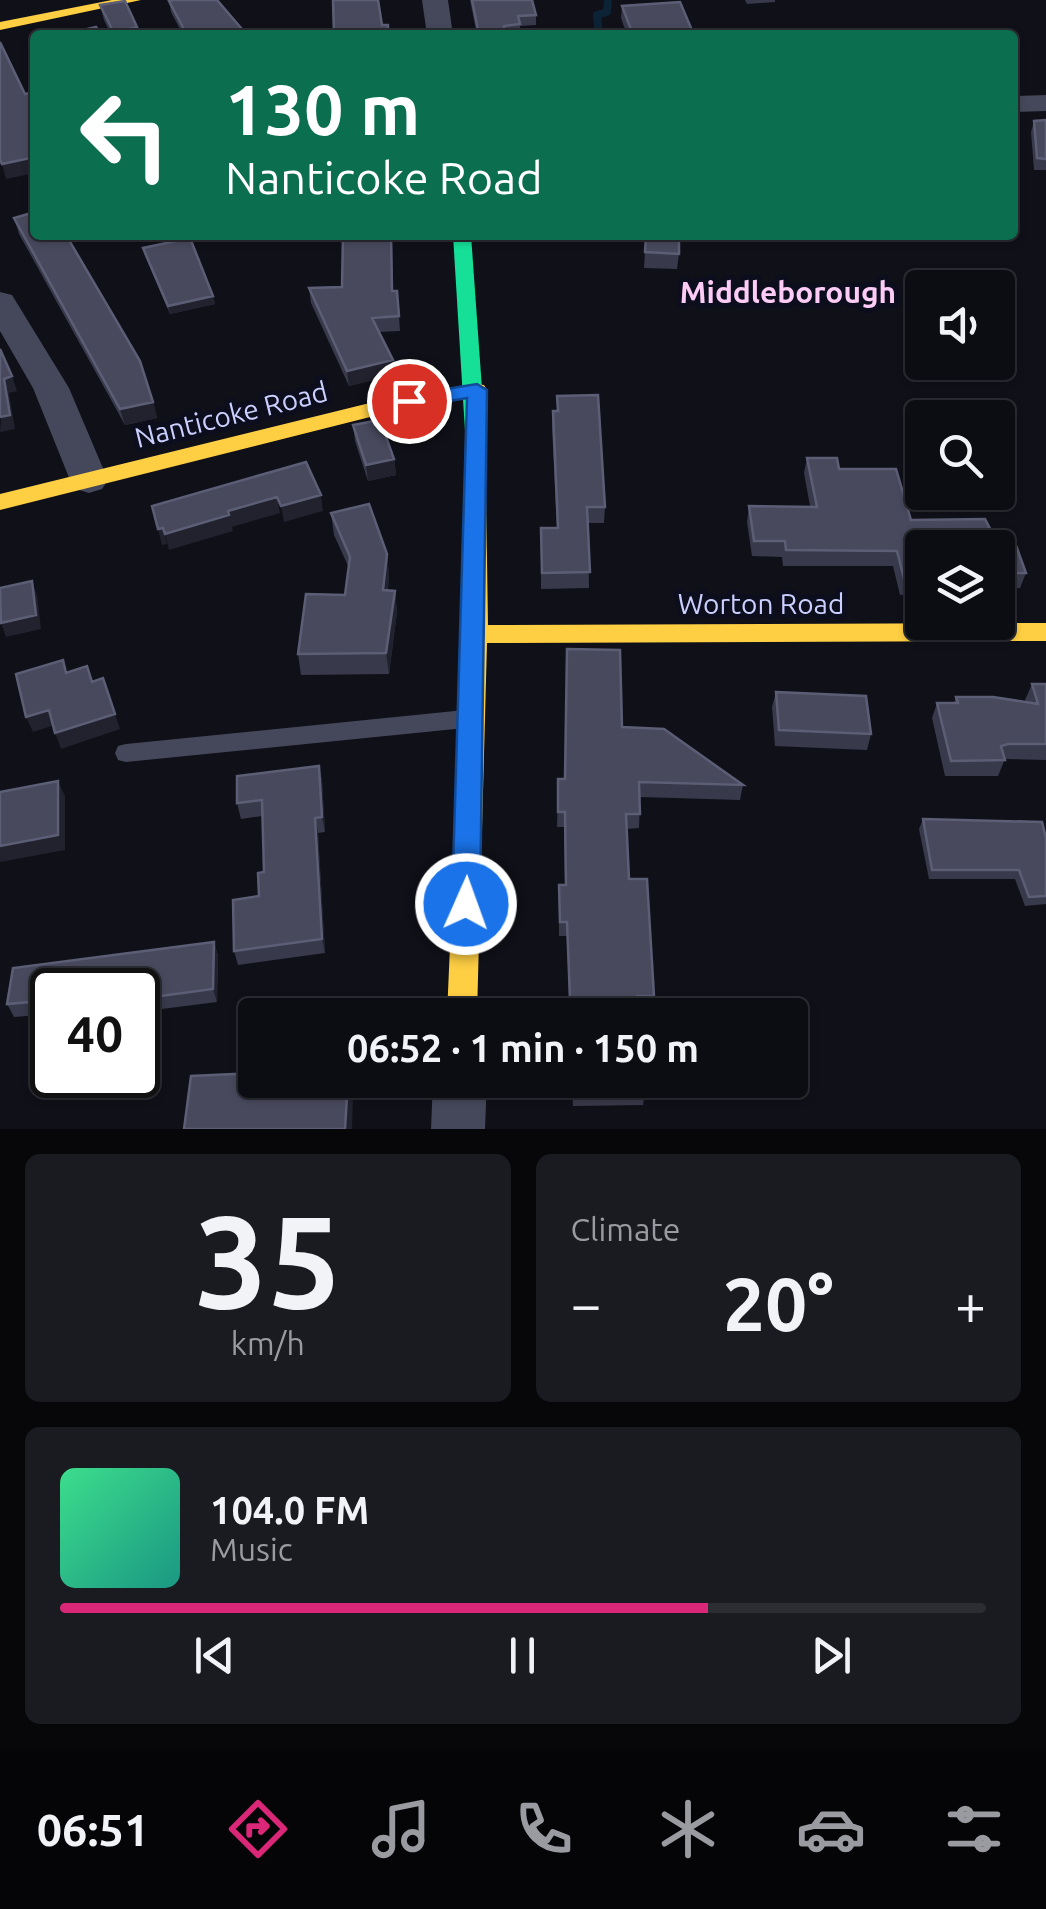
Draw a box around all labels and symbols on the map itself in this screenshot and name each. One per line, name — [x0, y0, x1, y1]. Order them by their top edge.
district label: Middleborough — [680, 275, 896, 309]
pin — [367, 359, 452, 444]
street label: Nanticoke Road — [131, 375, 331, 453]
street label: Worton Road — [678, 588, 844, 619]
position arrow — [414, 852, 518, 956]
speed limit sign: 40 — [30, 968, 160, 1098]

